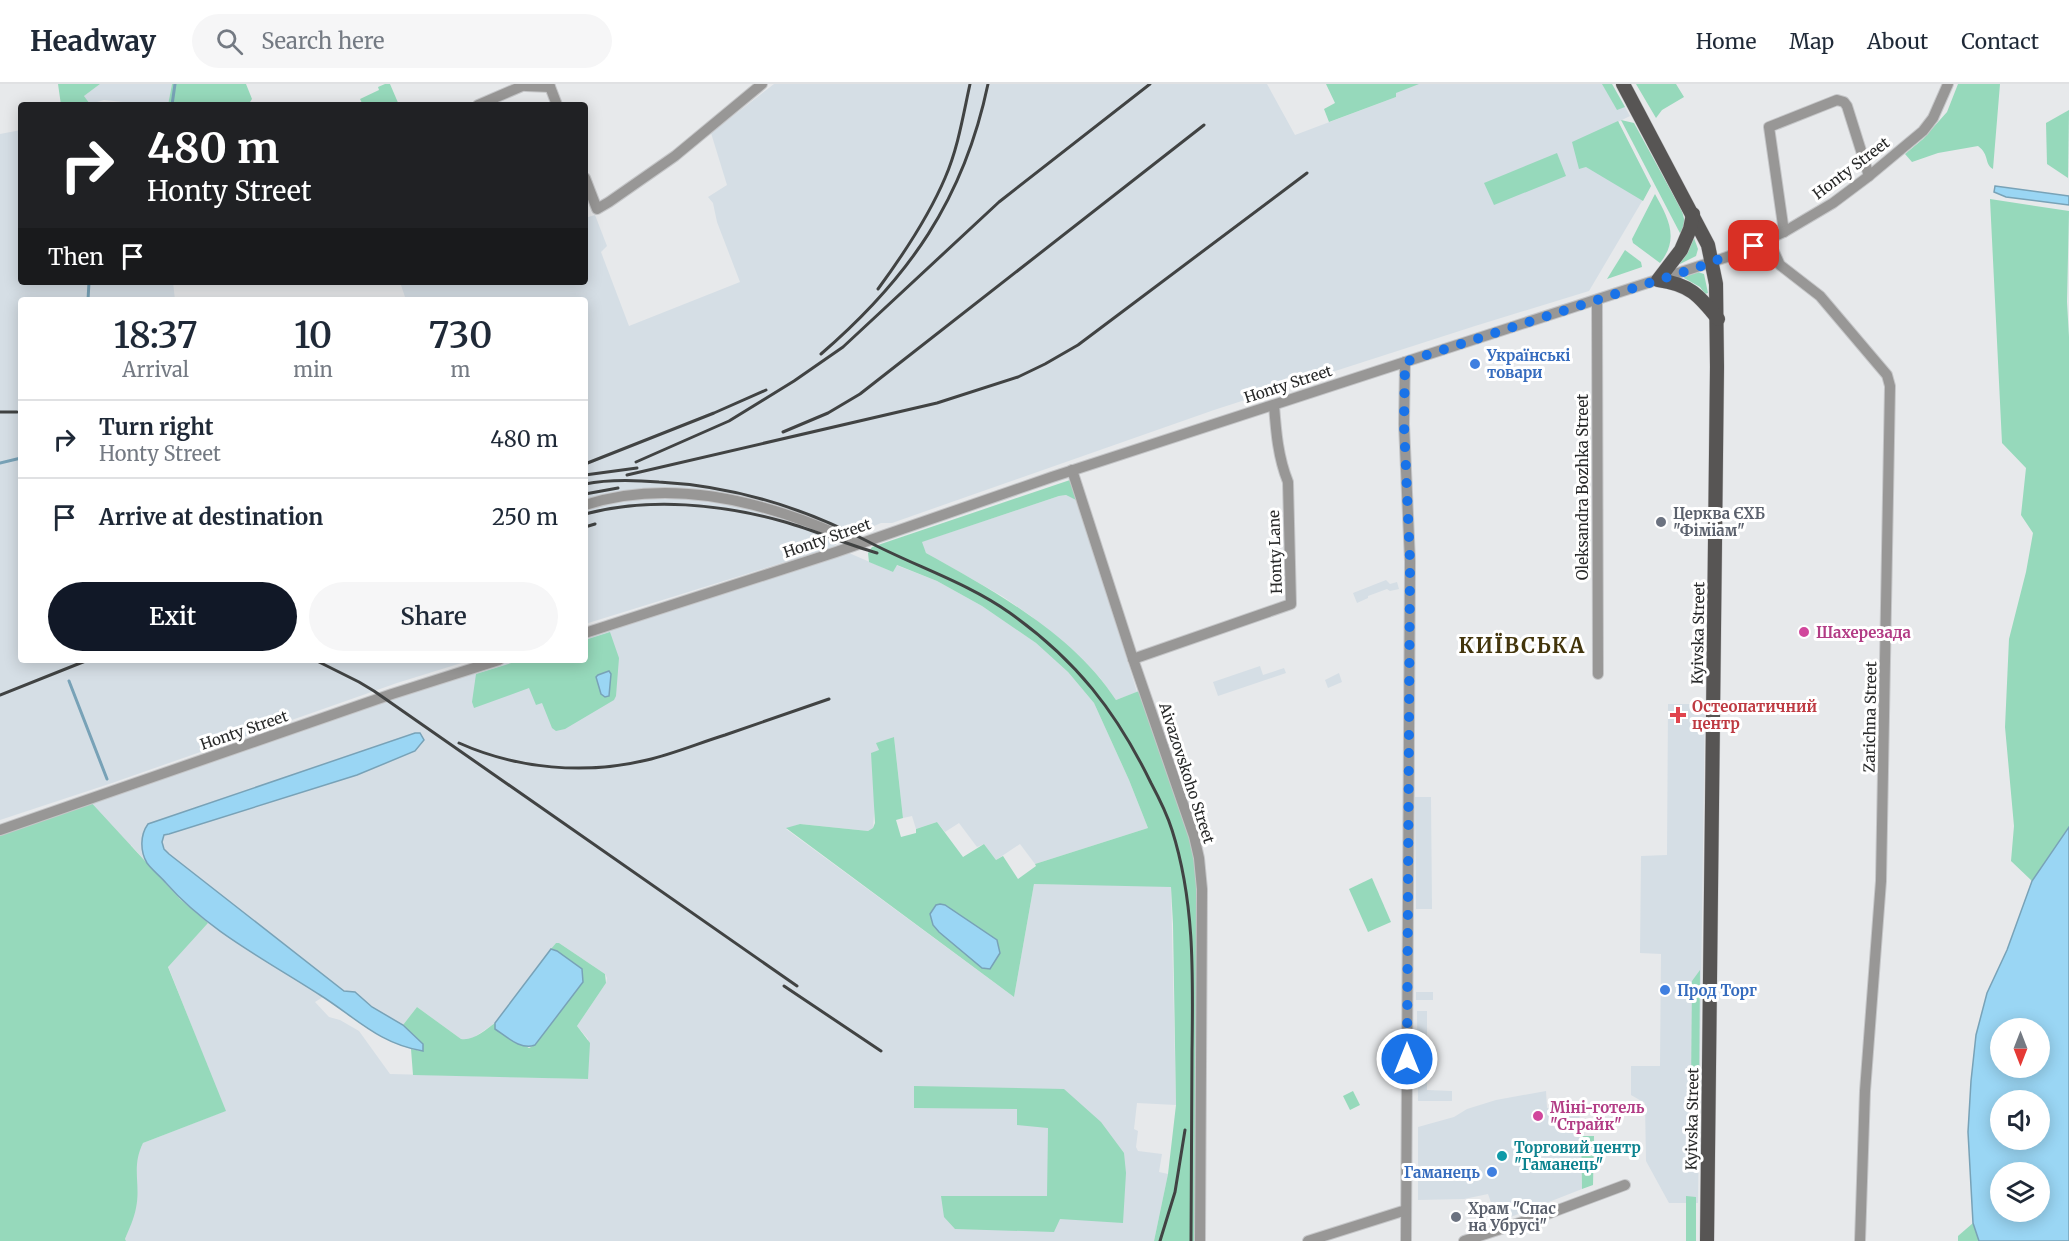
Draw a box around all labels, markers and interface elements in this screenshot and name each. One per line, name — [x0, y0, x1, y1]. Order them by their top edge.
search box — [192, 14, 612, 68]
text: Headway — [30, 23, 156, 59]
icon: search — [213, 25, 246, 58]
text: Search here — [261, 27, 385, 55]
text: Home — [1696, 28, 1756, 55]
text: Map — [1789, 28, 1834, 55]
text: About — [1867, 28, 1928, 55]
text: Contact — [1961, 28, 2039, 55]
text: 480 m — [147, 122, 279, 174]
icon: right — [48, 126, 126, 204]
street label: Honty Street — [1809, 133, 1893, 203]
text: Honty Street — [147, 174, 311, 208]
pin — [1728, 220, 1779, 271]
icon: arrive — [1737, 229, 1770, 262]
icon: arrive — [116, 240, 149, 273]
text: Then — [48, 243, 104, 271]
text: 18:37 — [114, 313, 198, 358]
text: 10 — [294, 313, 332, 358]
text: 730 — [428, 313, 492, 358]
place label: Українські товари — [1486, 346, 1570, 382]
text: Arrival — [122, 357, 189, 382]
text: min — [293, 357, 333, 382]
text: m — [450, 357, 470, 382]
marker: Українські товари — [1468, 357, 1482, 371]
street label: Honty Street — [1242, 361, 1335, 407]
street label: Oleksandra Bozhka Street — [1573, 394, 1592, 580]
text: Turn right — [99, 413, 213, 441]
icon: right — [48, 423, 81, 456]
text: 480 m — [490, 425, 558, 453]
text: Honty Street — [99, 441, 221, 466]
icon: arrive — [48, 501, 81, 534]
text: Arrive at destination — [99, 503, 323, 531]
text: 250 m — [492, 503, 558, 531]
place label: Церква ЄХБ "Фіміам" — [1673, 504, 1766, 540]
street label: Honty Lane — [1264, 510, 1286, 594]
street label: Honty Street — [781, 514, 873, 562]
marker: Церква ЄХБ "Фіміам" — [1654, 515, 1668, 529]
street label: Kyivska Street — [1688, 581, 1708, 684]
button: Exit — [48, 582, 297, 651]
button: Share — [309, 582, 558, 651]
place label: Шахерезада — [1816, 623, 1911, 642]
marker: Шахерезада — [1797, 625, 1811, 639]
district label: КИЇВСЬКА — [1458, 632, 1586, 659]
street label: Zarichna Street — [1860, 661, 1880, 773]
place label: Остеопатичний центр — [1692, 697, 1817, 733]
street label: Aivazovskoho Street — [1155, 699, 1219, 846]
street label: Honty Street — [198, 706, 290, 754]
marker: Остеопатичний центр — [1669, 706, 1687, 724]
place label: Прод Торг — [1677, 981, 1757, 1000]
marker: Прод Торг — [1658, 983, 1672, 997]
north arrow — [1990, 1018, 2050, 1078]
map controls — [1990, 1018, 2050, 1222]
position arrow — [1375, 1027, 1439, 1091]
street label: Kyivska Street — [1682, 1067, 1702, 1170]
button: sound — [1990, 1090, 2050, 1150]
place label: Міні-готель "Страйк" — [1550, 1098, 1645, 1134]
marker: Міні-готель "Страйк" — [1531, 1109, 1545, 1123]
place label: Торговий центр "Гаманець" — [1514, 1138, 1641, 1174]
marker: Торговий центр "Гаманець" — [1495, 1149, 1509, 1163]
button: layers — [1990, 1162, 2050, 1222]
place label: Гаманець — [1404, 1163, 1480, 1182]
marker: Гаманець — [1485, 1165, 1499, 1179]
place label: Храм "Спас на Убрусі" — [1468, 1199, 1556, 1235]
marker: Храм "Спас на Убрусі" — [1449, 1210, 1463, 1224]

